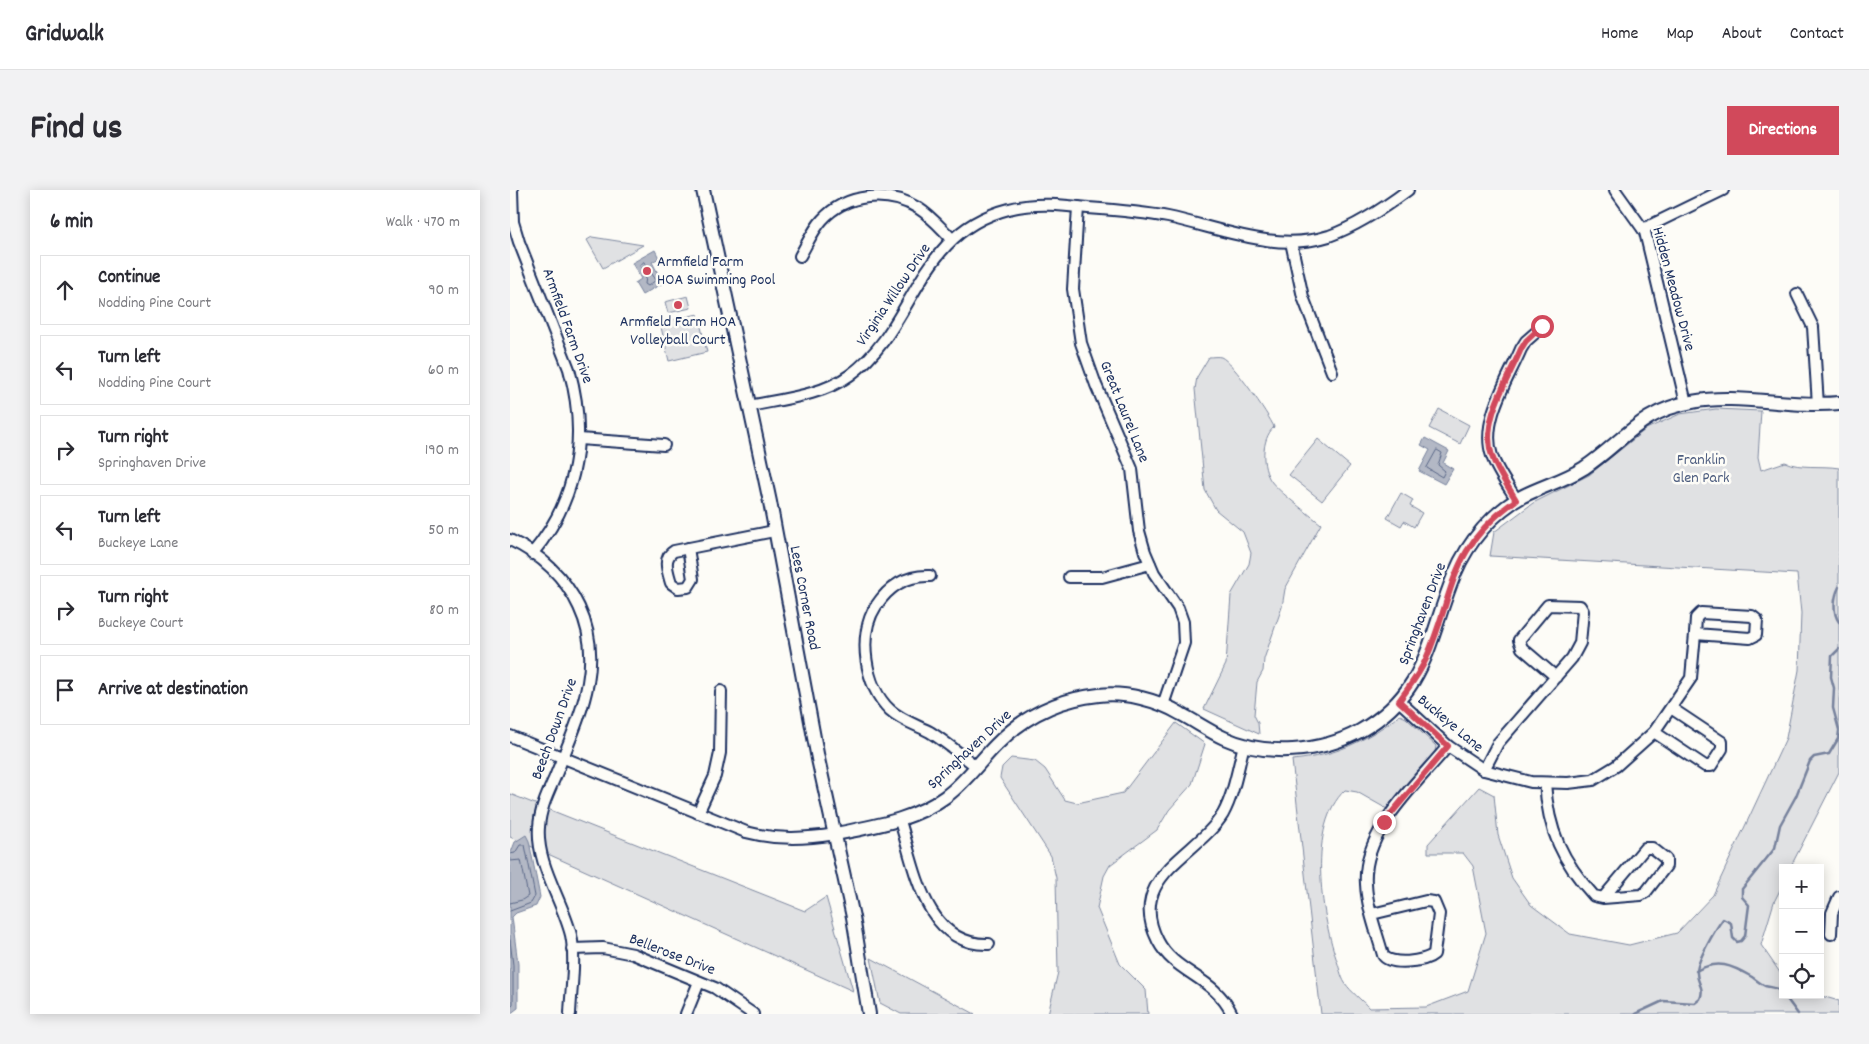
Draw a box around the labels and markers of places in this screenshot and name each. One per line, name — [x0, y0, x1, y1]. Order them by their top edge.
place label: Armfield Farm HOA Swimming Pool — [657, 251, 776, 292]
marker: Armfield Farm HOA Swimming Pool — [641, 265, 653, 277]
marker: Armfield Farm HOA Volleyball Court — [672, 299, 684, 311]
place label: Armfield Farm HOA Volleyball Court — [620, 311, 736, 352]

